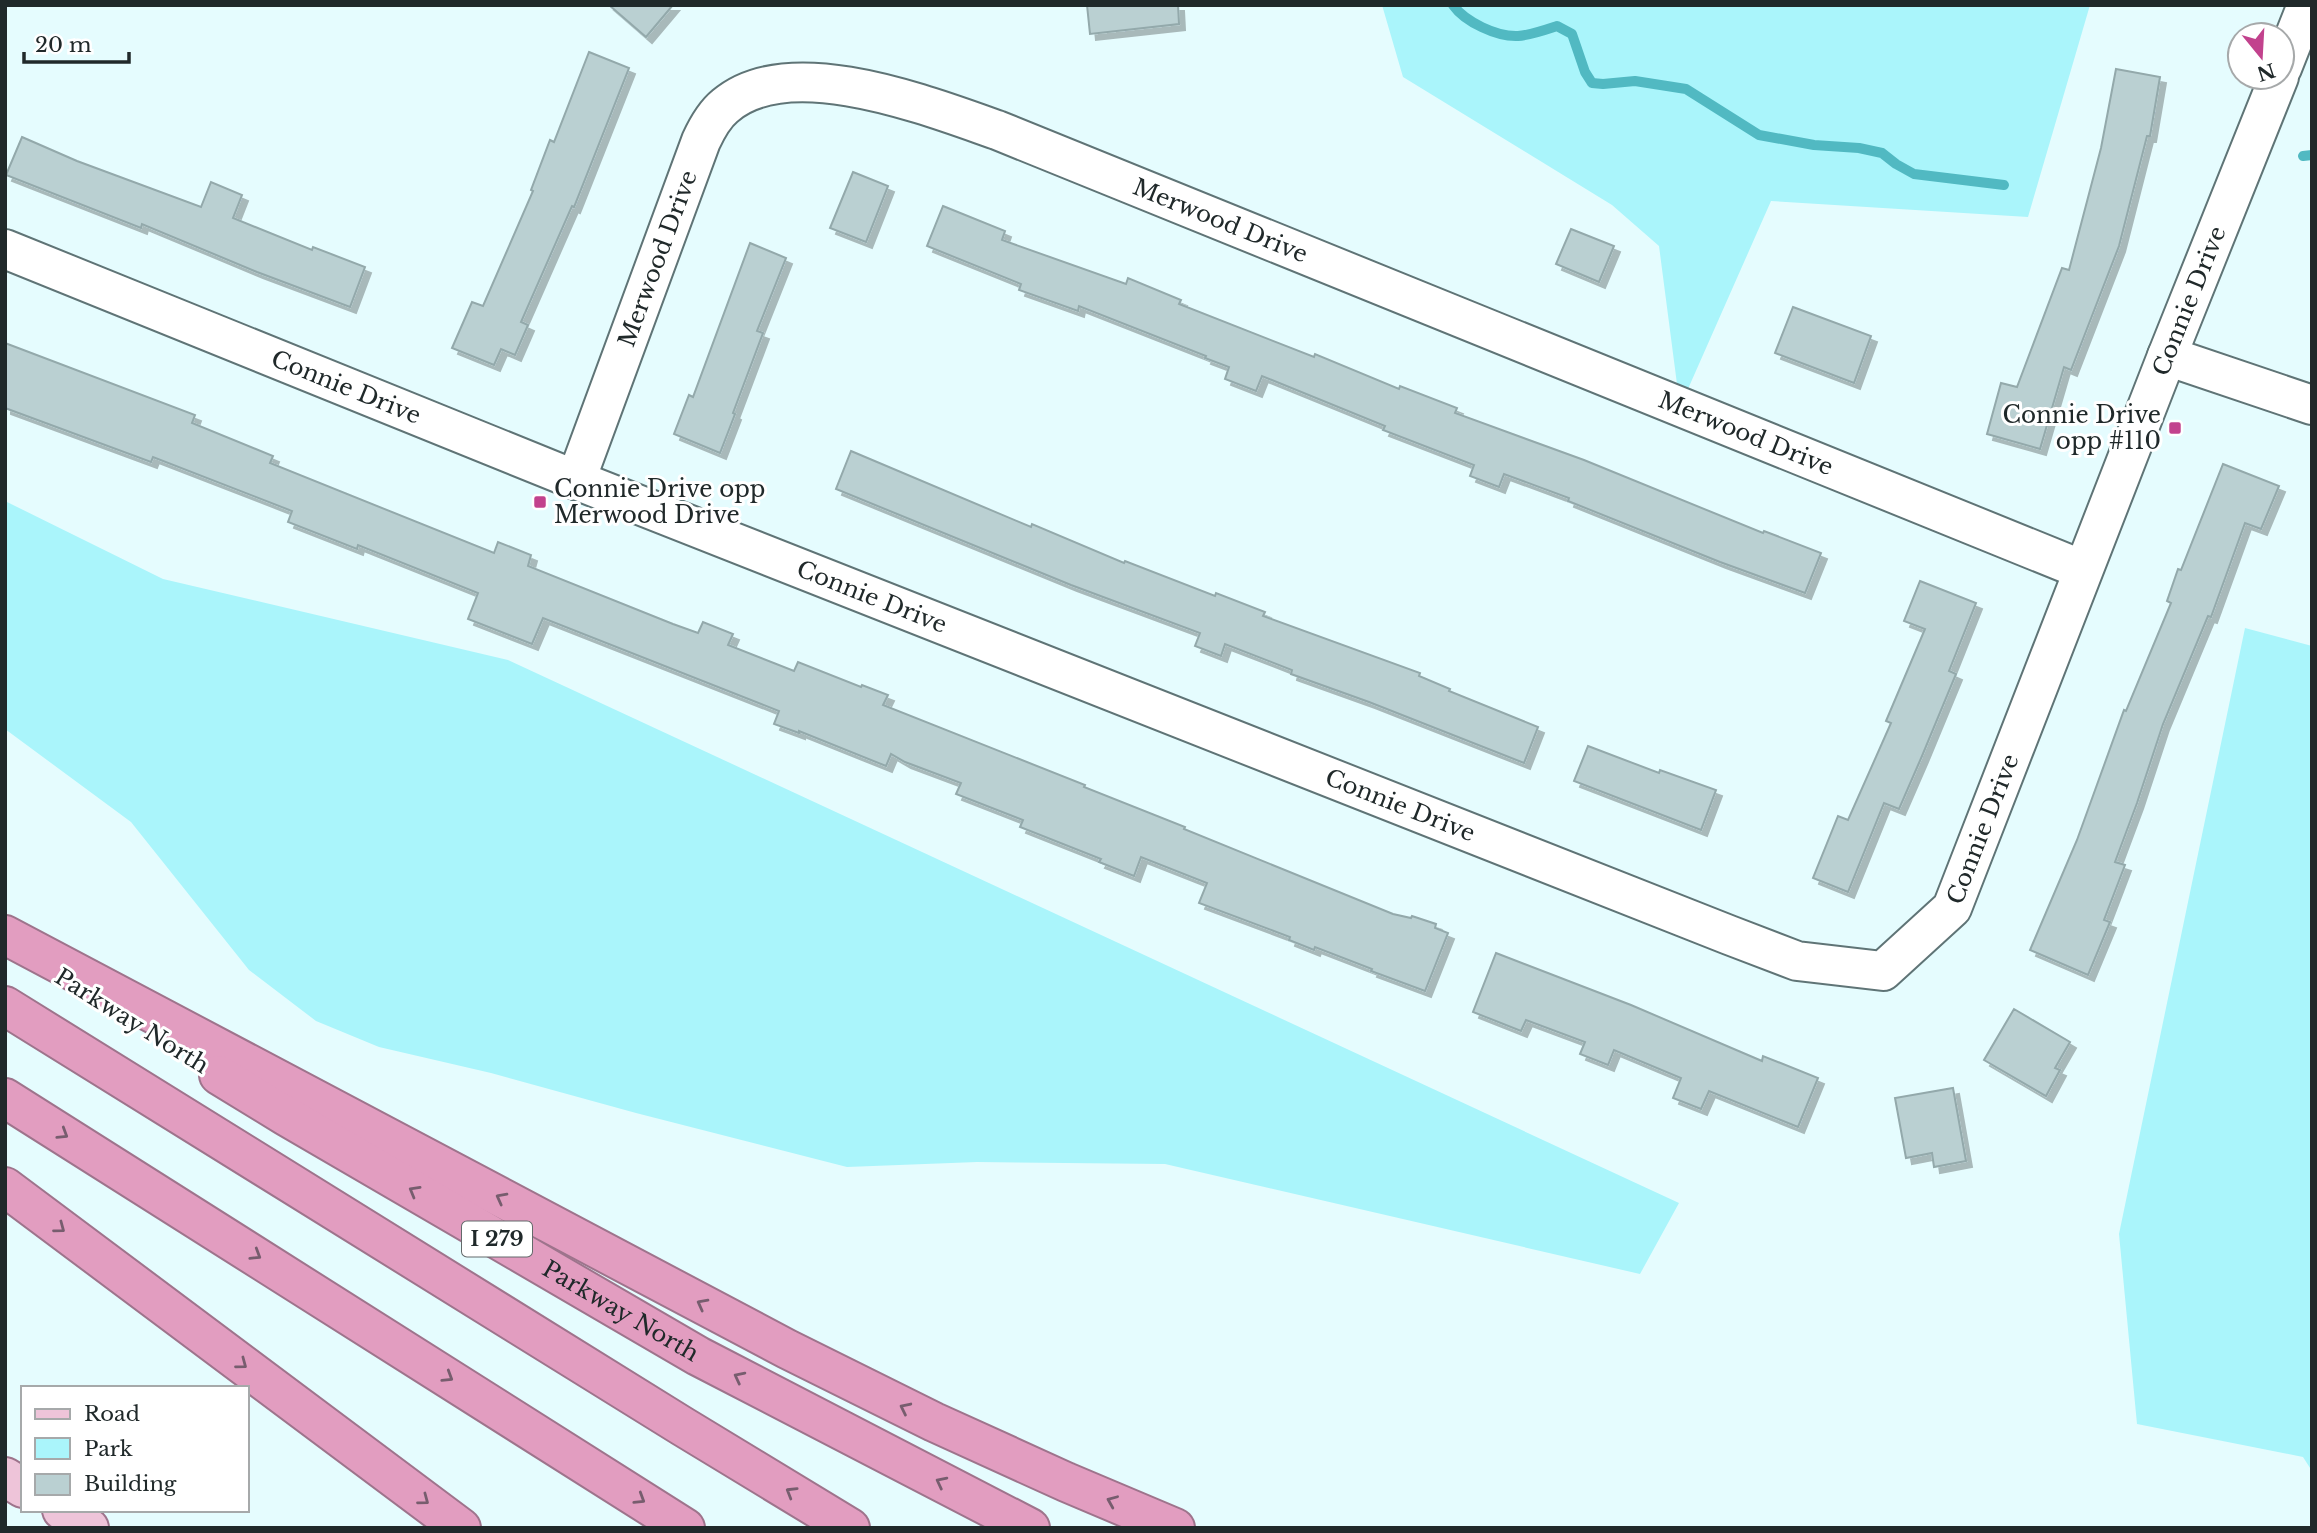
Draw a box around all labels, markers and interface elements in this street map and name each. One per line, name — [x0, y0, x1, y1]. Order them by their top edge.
scale bar — [24, 21, 130, 65]
north arrow — [2226, 21, 2296, 91]
text: 20 m — [35, 32, 92, 58]
text: N — [2254, 58, 2278, 85]
street label: Merwood Drive — [612, 167, 703, 351]
street label: Merwood Drive — [1129, 173, 1312, 268]
street label: Connie Drive — [2147, 222, 2232, 380]
street label: Connie Drive — [267, 344, 425, 430]
street label: Merwood Drive — [1654, 386, 1837, 481]
place label: Connie Drive opp #110 — [2002, 401, 2161, 455]
marker: Connie Drive opp #110 — [2167, 420, 2183, 436]
place label: Connie Drive opp Merwood Drive — [554, 475, 765, 529]
marker: Connie Drive opp Merwood Drive — [532, 494, 548, 510]
street label: Connie Drive — [793, 555, 951, 639]
street label: Connie Drive — [1941, 750, 2025, 908]
street label: Connie Drive — [1321, 763, 1479, 847]
street label: Parkway North — [50, 962, 214, 1080]
one-way arrow — [55, 1126, 68, 1139]
one-way arrow — [408, 1186, 421, 1199]
one-way arrow — [496, 1193, 509, 1206]
one-way arrow — [52, 1220, 65, 1232]
road number: I 279 — [462, 1222, 532, 1256]
one-way arrow — [248, 1247, 261, 1260]
street label: Parkway North — [538, 1255, 704, 1368]
one-way arrow — [697, 1299, 710, 1313]
one-way arrow — [234, 1356, 247, 1368]
one-way arrow — [440, 1368, 453, 1381]
one-way arrow — [734, 1371, 746, 1385]
legend — [21, 1386, 248, 1512]
text: Road — [84, 1401, 140, 1427]
one-way arrow — [900, 1402, 912, 1416]
text: Park — [84, 1436, 133, 1462]
text: Building — [84, 1471, 177, 1497]
one-way arrow — [936, 1476, 948, 1490]
one-way arrow — [786, 1488, 799, 1501]
one-way arrow — [632, 1491, 645, 1503]
one-way arrow — [417, 1492, 429, 1505]
one-way arrow — [1107, 1496, 1119, 1510]

